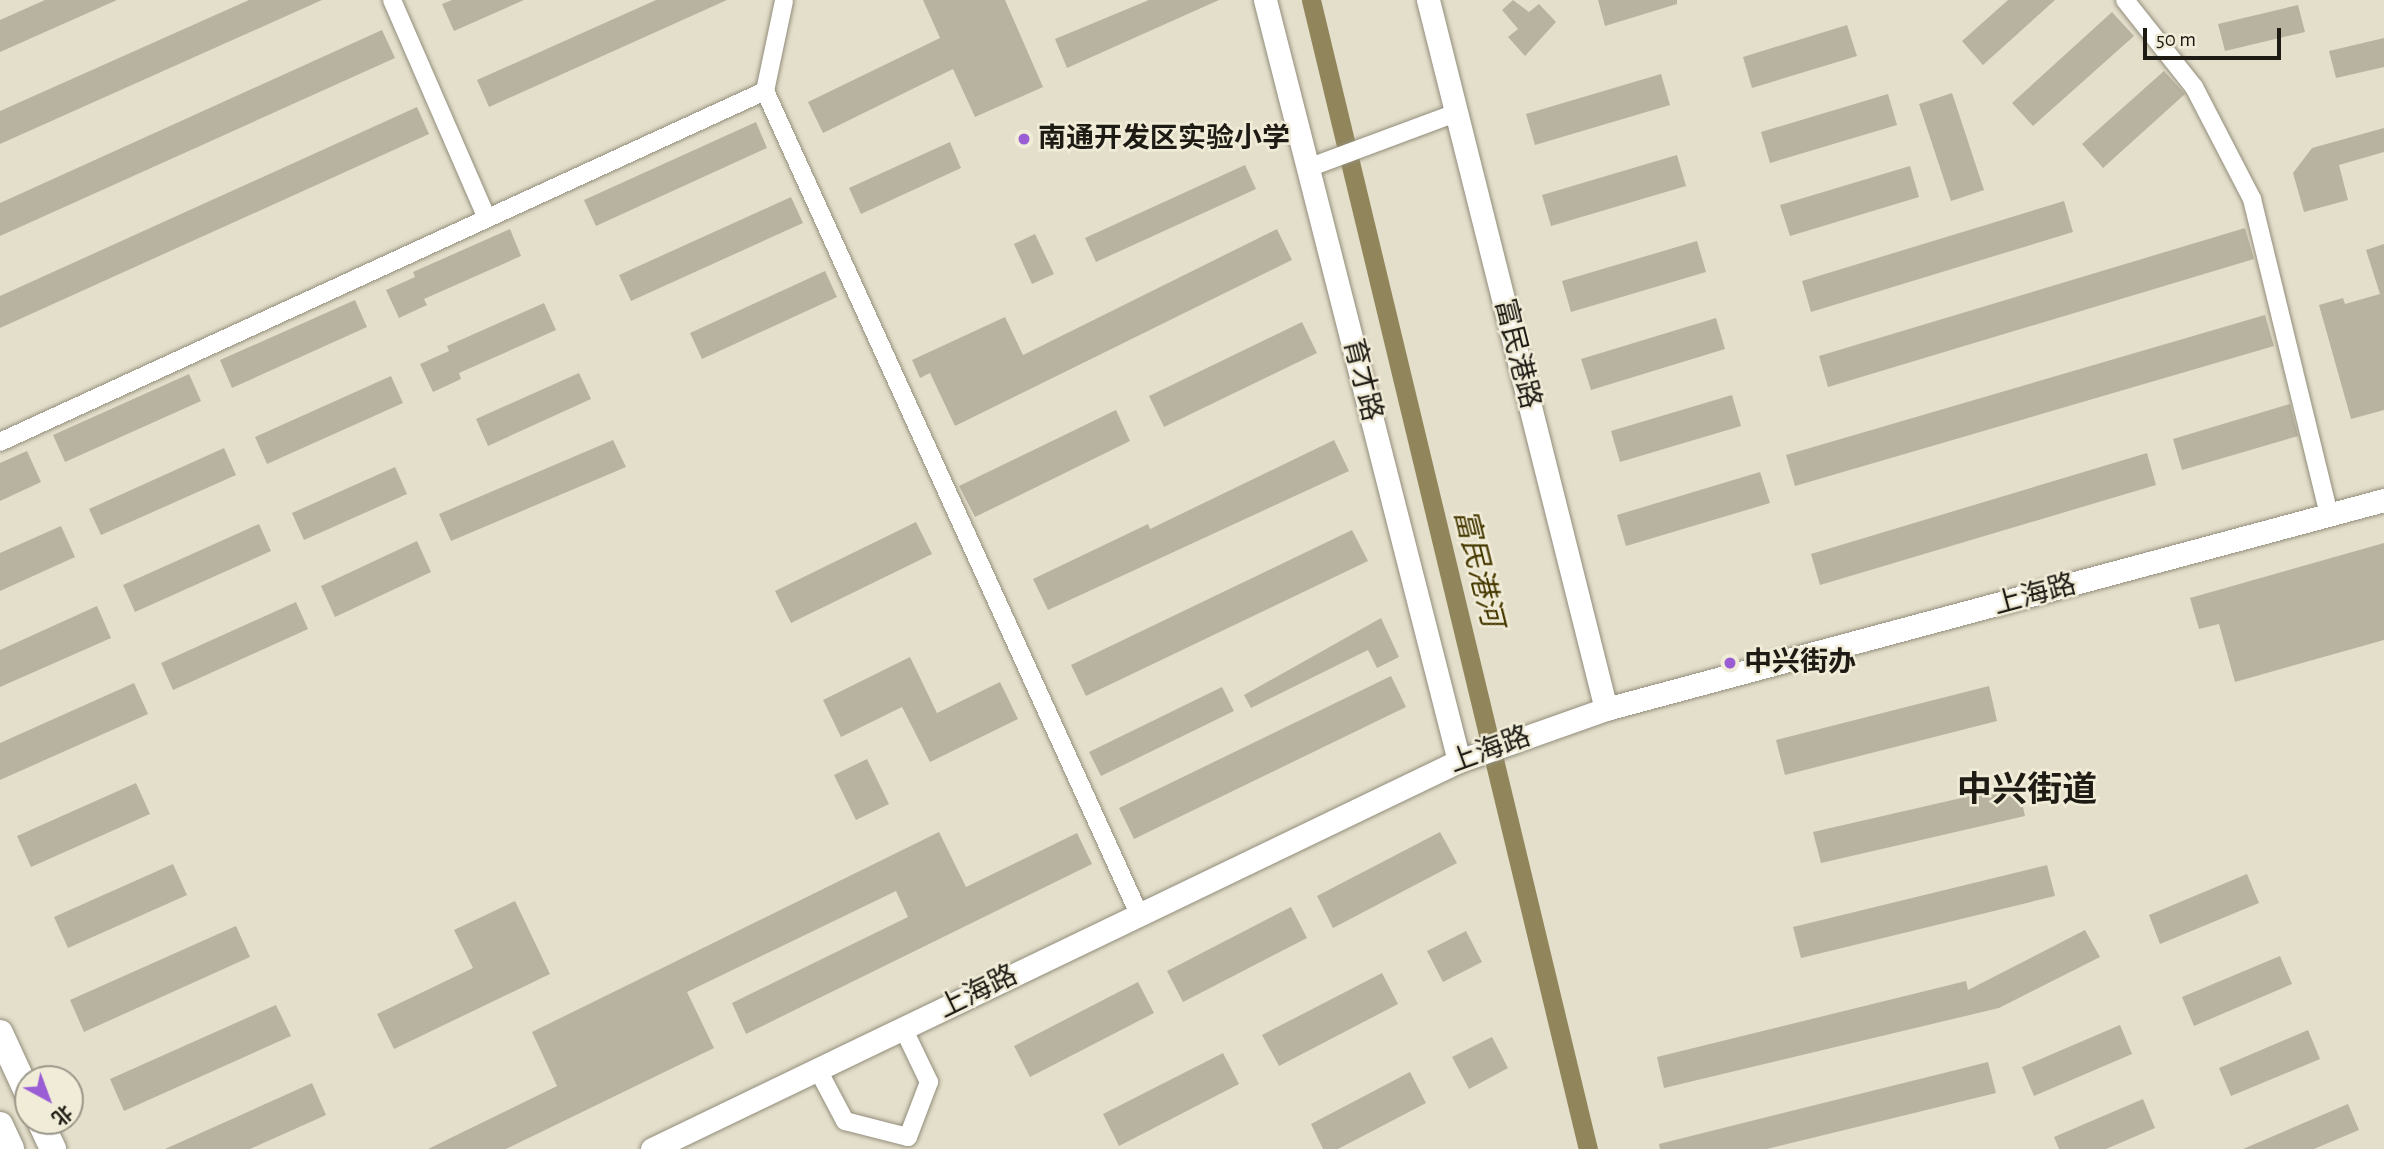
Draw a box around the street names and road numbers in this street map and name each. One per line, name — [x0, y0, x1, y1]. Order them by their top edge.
street label: 富民港路 — [1487, 296, 1547, 412]
street label: 育才路 — [1336, 335, 1388, 425]
street label: 上海路 — [1990, 568, 2080, 622]
street label: 上海路 — [1445, 720, 1535, 780]
street label: 上海路 — [933, 958, 1023, 1026]

